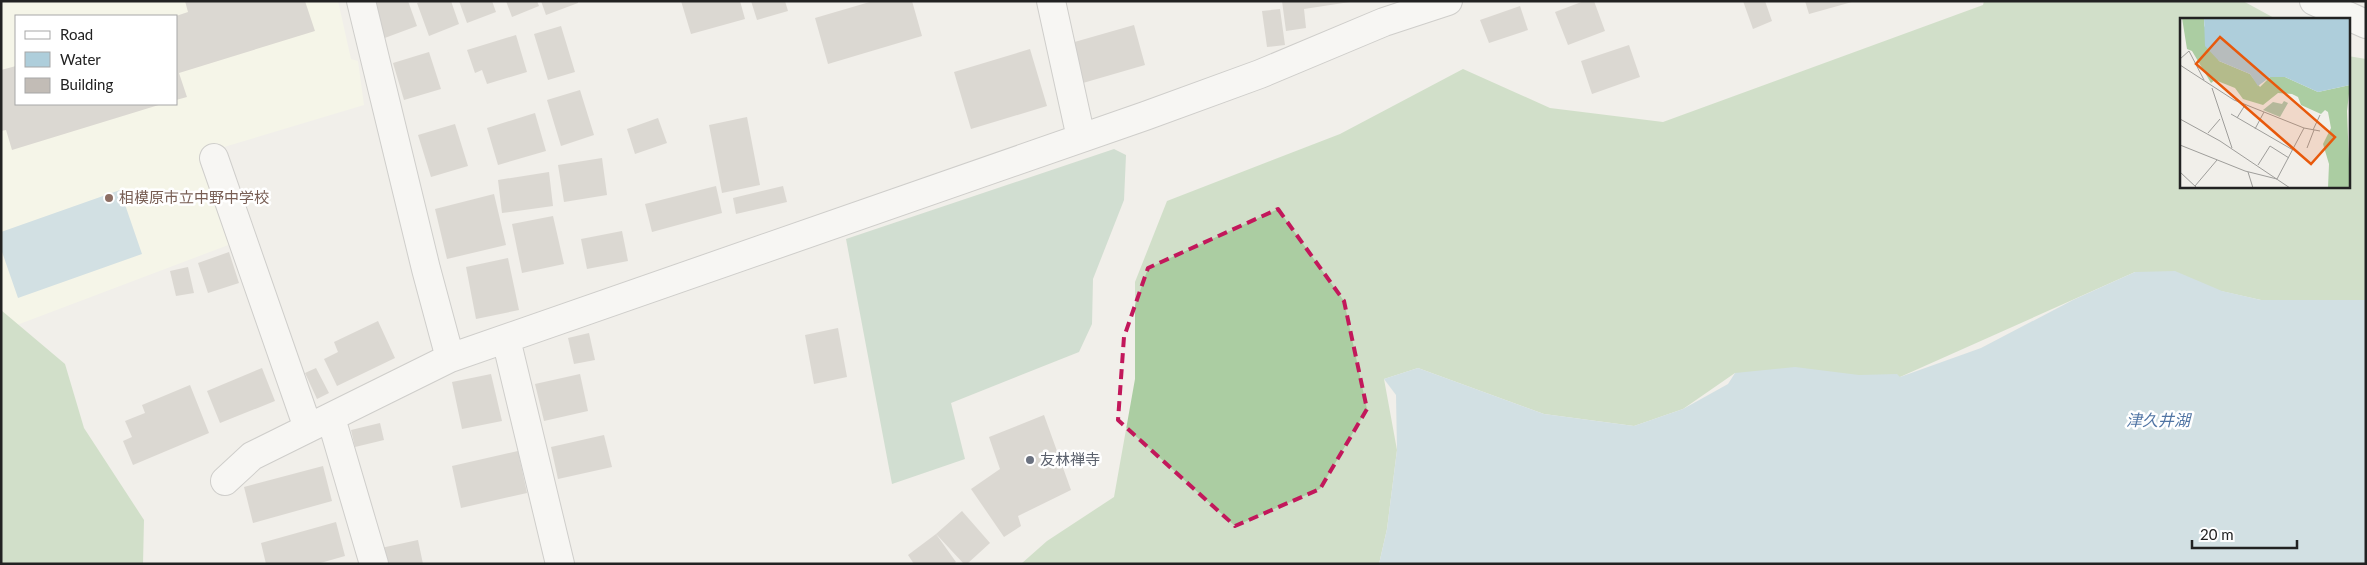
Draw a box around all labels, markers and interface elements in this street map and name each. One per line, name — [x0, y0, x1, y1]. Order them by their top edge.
legend — [15, 15, 178, 105]
inset map — [2180, 18, 2350, 188]
text: Road — [60, 25, 93, 43]
text: Water — [60, 50, 101, 68]
text: Building — [60, 75, 113, 93]
place label: 相模原市立中野中学校 — [119, 188, 269, 206]
marker: 相模原市立中野中学校 — [103, 192, 115, 204]
water label: 津久井湖 — [2126, 410, 2193, 429]
place label: 友林禅寺 — [1040, 450, 1100, 468]
marker: 友林禅寺 — [1024, 454, 1036, 466]
scale bar — [2192, 518, 2297, 550]
text: 20 m — [2200, 525, 2234, 543]

